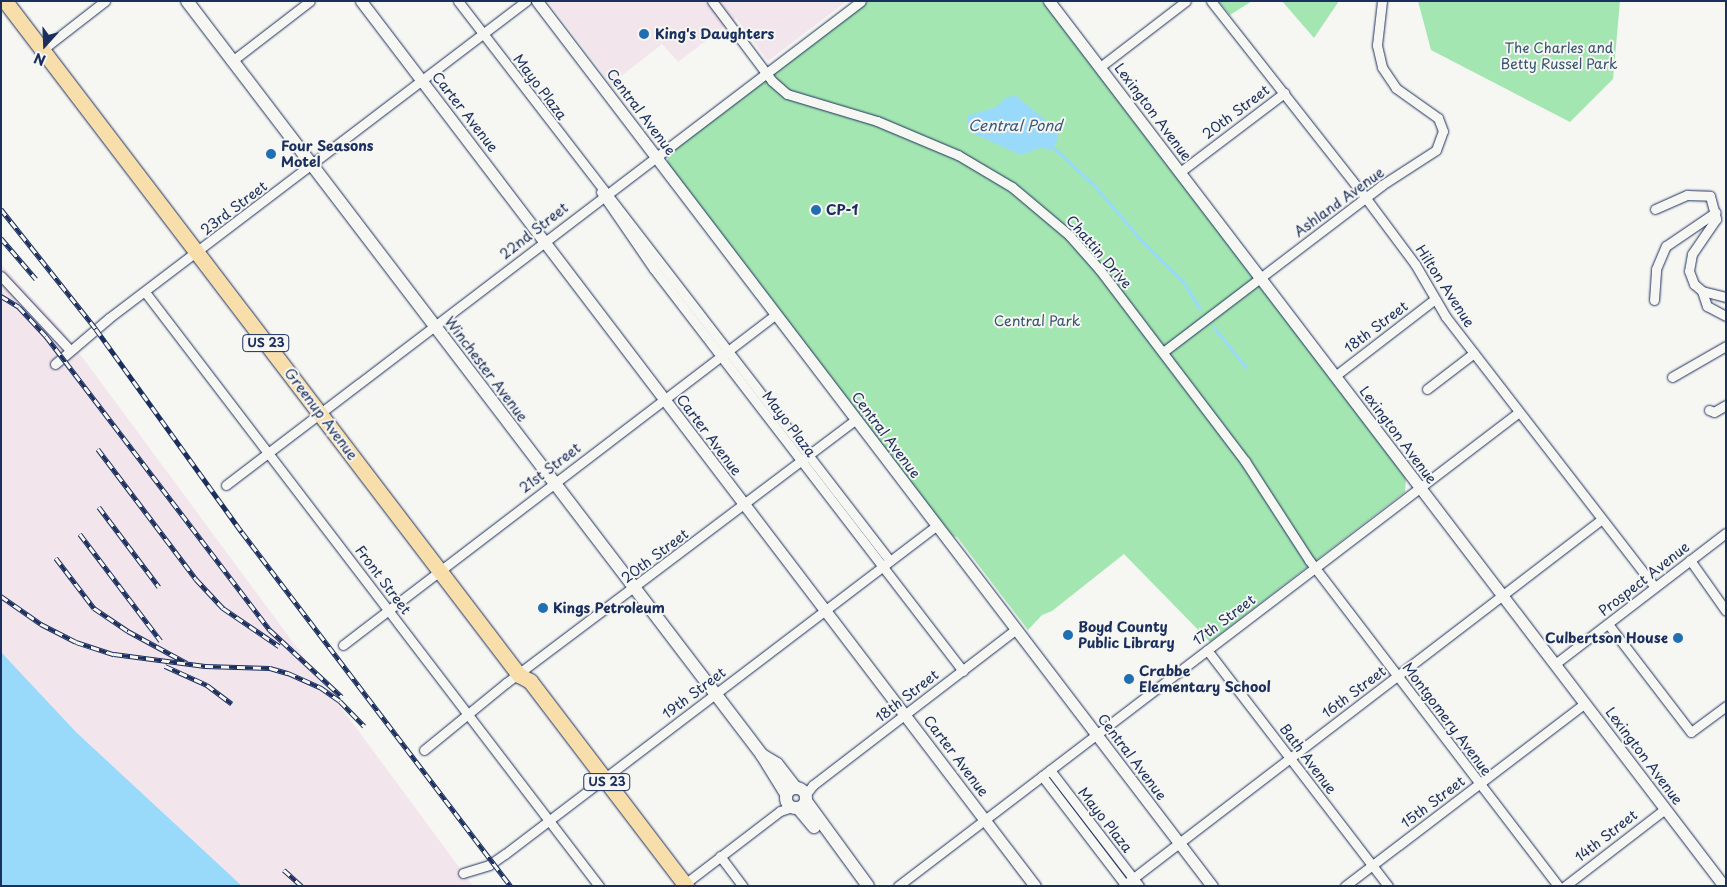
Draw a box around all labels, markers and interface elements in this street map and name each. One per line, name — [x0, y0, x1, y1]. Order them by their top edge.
north arrow — [20, 20, 70, 70]
place label: King's Daughters — [655, 26, 775, 42]
marker: King's Daughters — [637, 27, 651, 41]
park label: The Charles and Betty Russel Park — [1500, 40, 1618, 72]
text: N — [31, 48, 49, 71]
street label: Mayo Plaza — [510, 51, 570, 123]
street label: Lexington Avenue — [1111, 61, 1195, 163]
street label: Central Avenue — [603, 66, 679, 158]
street label: Carter Avenue — [428, 68, 502, 156]
street label: 20th Street — [1199, 81, 1273, 143]
water label: Central Pond — [968, 116, 1062, 134]
place label: Four Seasons Motel — [281, 138, 374, 170]
marker: Four Seasons Motel — [265, 148, 277, 160]
street label: Ashland Avenue — [1291, 164, 1387, 240]
street label: 23rd Street — [197, 177, 271, 239]
street label: 22nd Street — [497, 199, 571, 263]
place label: CP-1 — [826, 202, 858, 218]
marker: CP-1 — [810, 204, 822, 216]
street label: Chattin Drive — [1063, 212, 1135, 292]
street label: Hilton Avenue — [1413, 242, 1477, 330]
street label: 18th Street — [1341, 298, 1411, 356]
street label: Winchester Avenue — [441, 313, 531, 425]
park label: Central Park — [994, 313, 1080, 329]
road number: US 23 — [242, 333, 290, 352]
street label: Greenup Avenue — [281, 365, 361, 463]
street label: Lexington Avenue — [1356, 384, 1440, 486]
street label: Mayo Plaza — [759, 388, 819, 460]
street label: Central Avenue — [848, 389, 924, 481]
street label: Carter Avenue — [673, 391, 745, 479]
street label: 21st Street — [515, 439, 585, 497]
street label: 20th Street — [618, 525, 692, 587]
street label: Prospect Avenue — [1595, 538, 1693, 620]
street label: Front Street — [352, 542, 414, 618]
street label: 17th Street — [1189, 591, 1259, 649]
place label: Kings Petroleum — [553, 600, 665, 616]
marker: Kings Petroleum — [537, 602, 549, 614]
place label: Boyd County Public Library — [1078, 619, 1176, 652]
marker: Boyd County Public Library — [1062, 629, 1074, 641]
place label: Culbertson House — [1544, 630, 1668, 646]
marker: Culbertson House — [1672, 632, 1684, 644]
street label: Montgomery Avenue — [1399, 659, 1495, 779]
street label: 16th Street — [1318, 662, 1390, 722]
place label: Crabbe Elementary School — [1139, 663, 1271, 696]
street label: 19th Street — [659, 664, 729, 722]
street label: 18th Street — [872, 666, 942, 726]
marker: Crabbe Elementary School — [1123, 673, 1135, 685]
street label: Lexington Avenue — [1602, 705, 1686, 807]
street label: Central Avenue — [1094, 711, 1170, 803]
street label: Carter Avenue — [920, 712, 992, 800]
street label: Bath Avenue — [1276, 720, 1340, 798]
road number: US 23 — [583, 772, 631, 792]
street label: 15th Street — [1398, 773, 1468, 831]
street label: Mayo Plaza — [1074, 784, 1136, 856]
street label: 14th Street — [1571, 806, 1641, 866]

